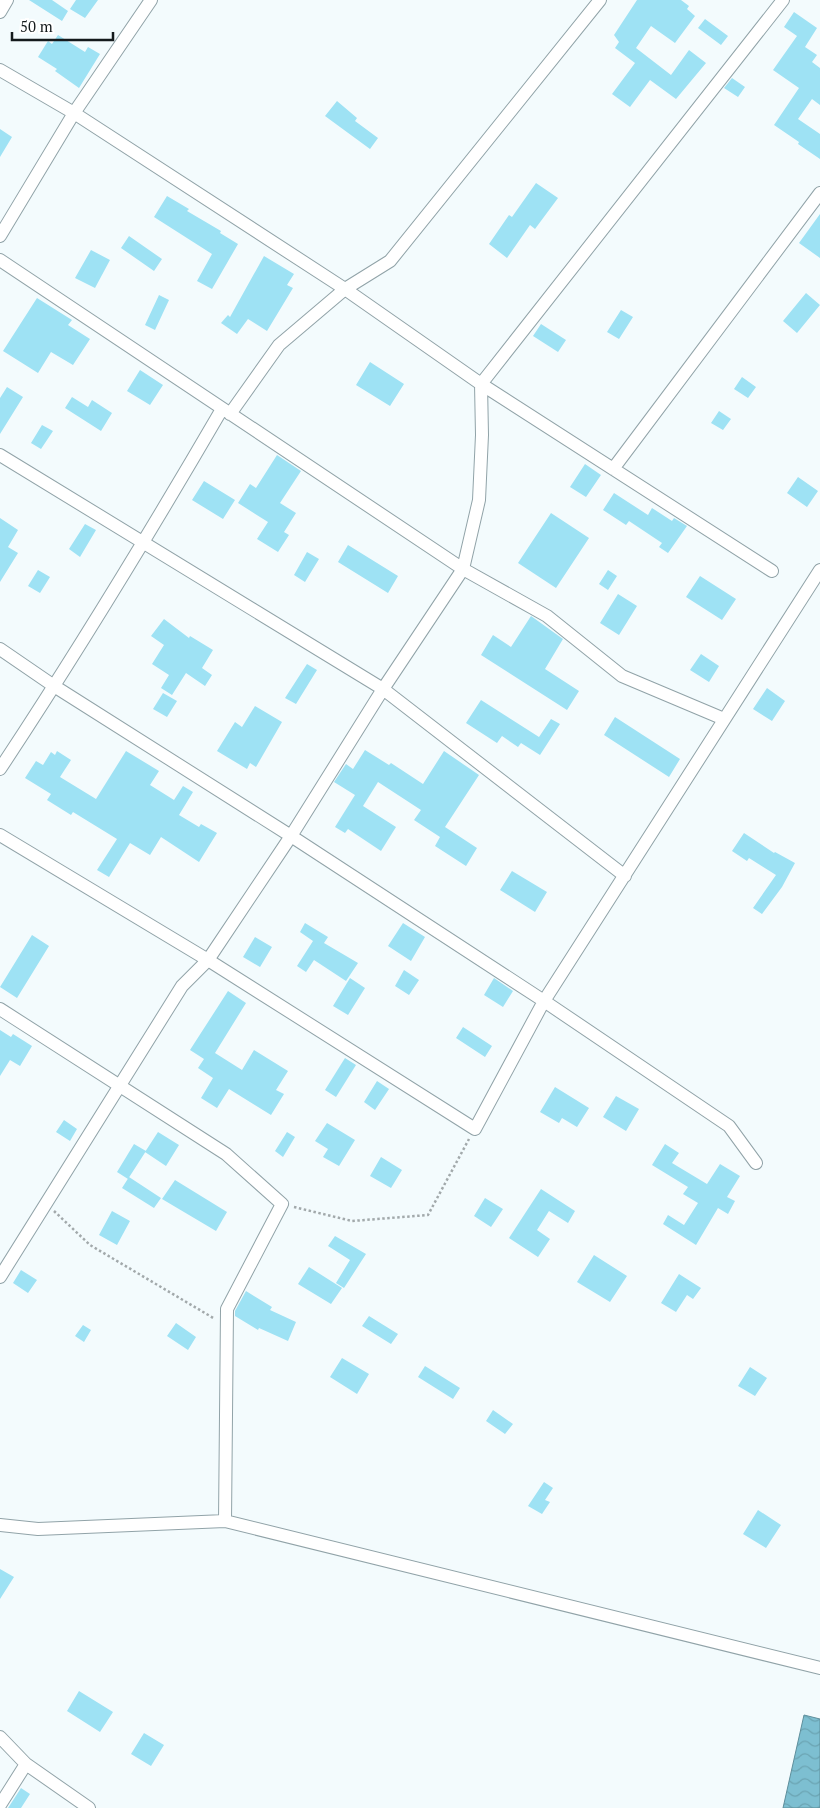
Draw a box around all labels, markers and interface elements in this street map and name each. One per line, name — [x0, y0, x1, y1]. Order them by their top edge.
scale bar — [12, 10, 114, 42]
text: 50 m — [20, 16, 53, 36]

